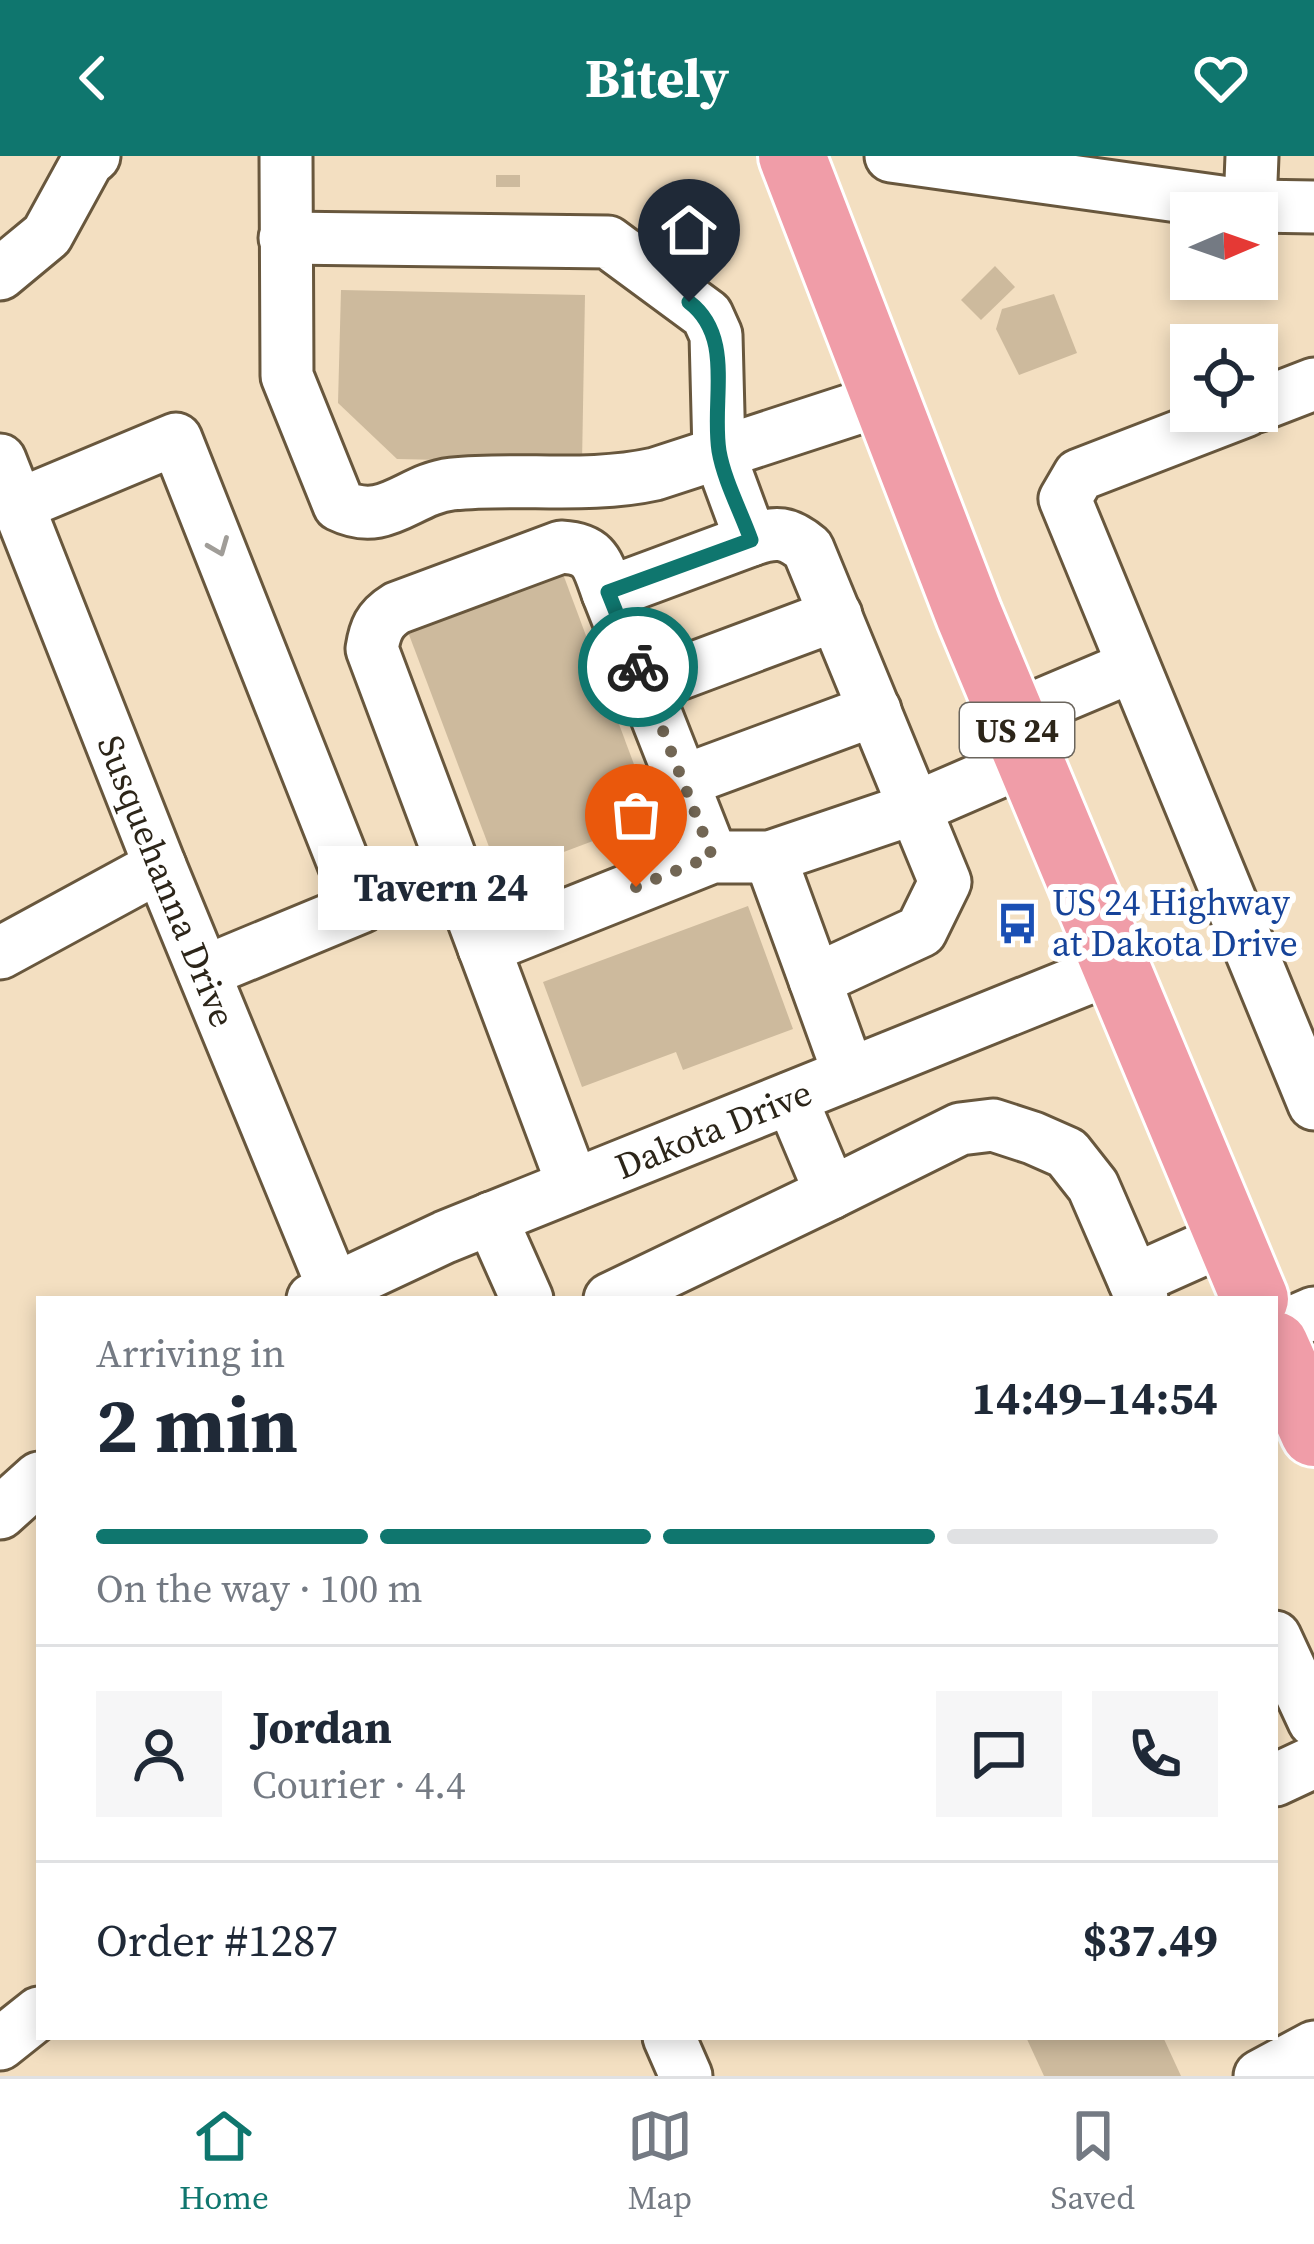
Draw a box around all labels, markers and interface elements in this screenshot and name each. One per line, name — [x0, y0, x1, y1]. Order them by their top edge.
text: Bitely — [585, 41, 729, 115]
icon: back — [60, 45, 126, 111]
icon: heart — [1188, 45, 1254, 111]
pin — [638, 179, 740, 302]
north arrow — [1170, 192, 1278, 300]
map controls — [1170, 192, 1278, 432]
icon: home — [656, 197, 722, 263]
button: locate — [1170, 324, 1278, 432]
one-way arrow — [205, 536, 229, 557]
courier — [578, 607, 698, 727]
icon: bike — [605, 634, 671, 700]
road number: US 24 — [960, 703, 1074, 757]
street label: Susquehanna Drive — [86, 728, 248, 1034]
pin — [585, 764, 687, 887]
icon: bag — [603, 782, 669, 848]
callout: Tavern 24 — [318, 845, 564, 929]
text: Tavern 24 — [354, 861, 528, 914]
place label: US 24 Highway at Dakota Drive — [1052, 878, 1298, 968]
bus stop icon: US 24 Highway at Dakota Drive — [995, 900, 1041, 946]
street label: Dakota Drive — [608, 1068, 819, 1191]
text: Arriving in — [96, 1327, 285, 1380]
text: 14:49–14:54 — [972, 1367, 1218, 1429]
text: 2 min — [96, 1371, 298, 1478]
text: On the way · 100 m — [96, 1562, 423, 1615]
button: person — [96, 1691, 222, 1817]
button: chat — [936, 1691, 1062, 1817]
button: phone — [1092, 1691, 1218, 1817]
text: Jordan — [252, 1696, 392, 1758]
text: Courier · 4.4 — [252, 1758, 465, 1811]
text: Order #1287 — [96, 1909, 338, 1971]
text: $37.49 — [1083, 1909, 1218, 1971]
tab: Home — [179, 2103, 269, 2220]
tab: Map — [627, 2103, 693, 2220]
tab: Saved — [1050, 2103, 1135, 2220]

